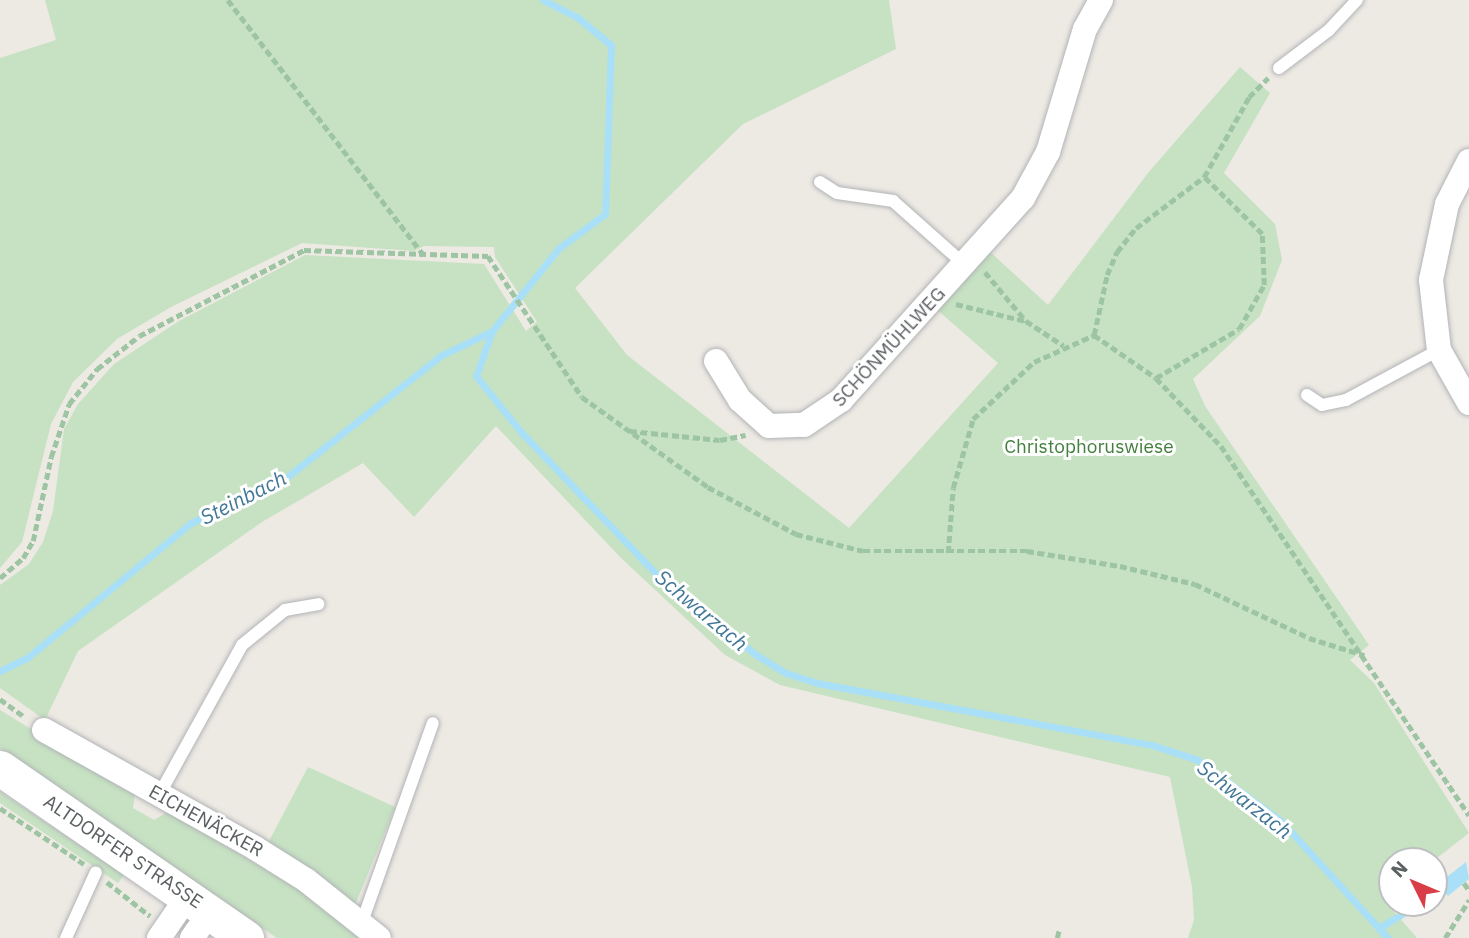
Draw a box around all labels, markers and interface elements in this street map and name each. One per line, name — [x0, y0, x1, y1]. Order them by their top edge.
street label: SCHÖNMÜHLWEG — [828, 282, 950, 412]
park label: Christophoruswiese — [1004, 436, 1174, 458]
water label: Steinbach — [196, 465, 290, 529]
water label: Schwarzach — [651, 564, 753, 656]
water label: Schwarzach — [1193, 754, 1297, 844]
street label: EICHENÄCKER — [145, 780, 267, 862]
street label: ALTDORFER STRASSE — [39, 790, 207, 914]
north arrow — [1378, 847, 1448, 917]
text: N — [1386, 856, 1413, 882]

